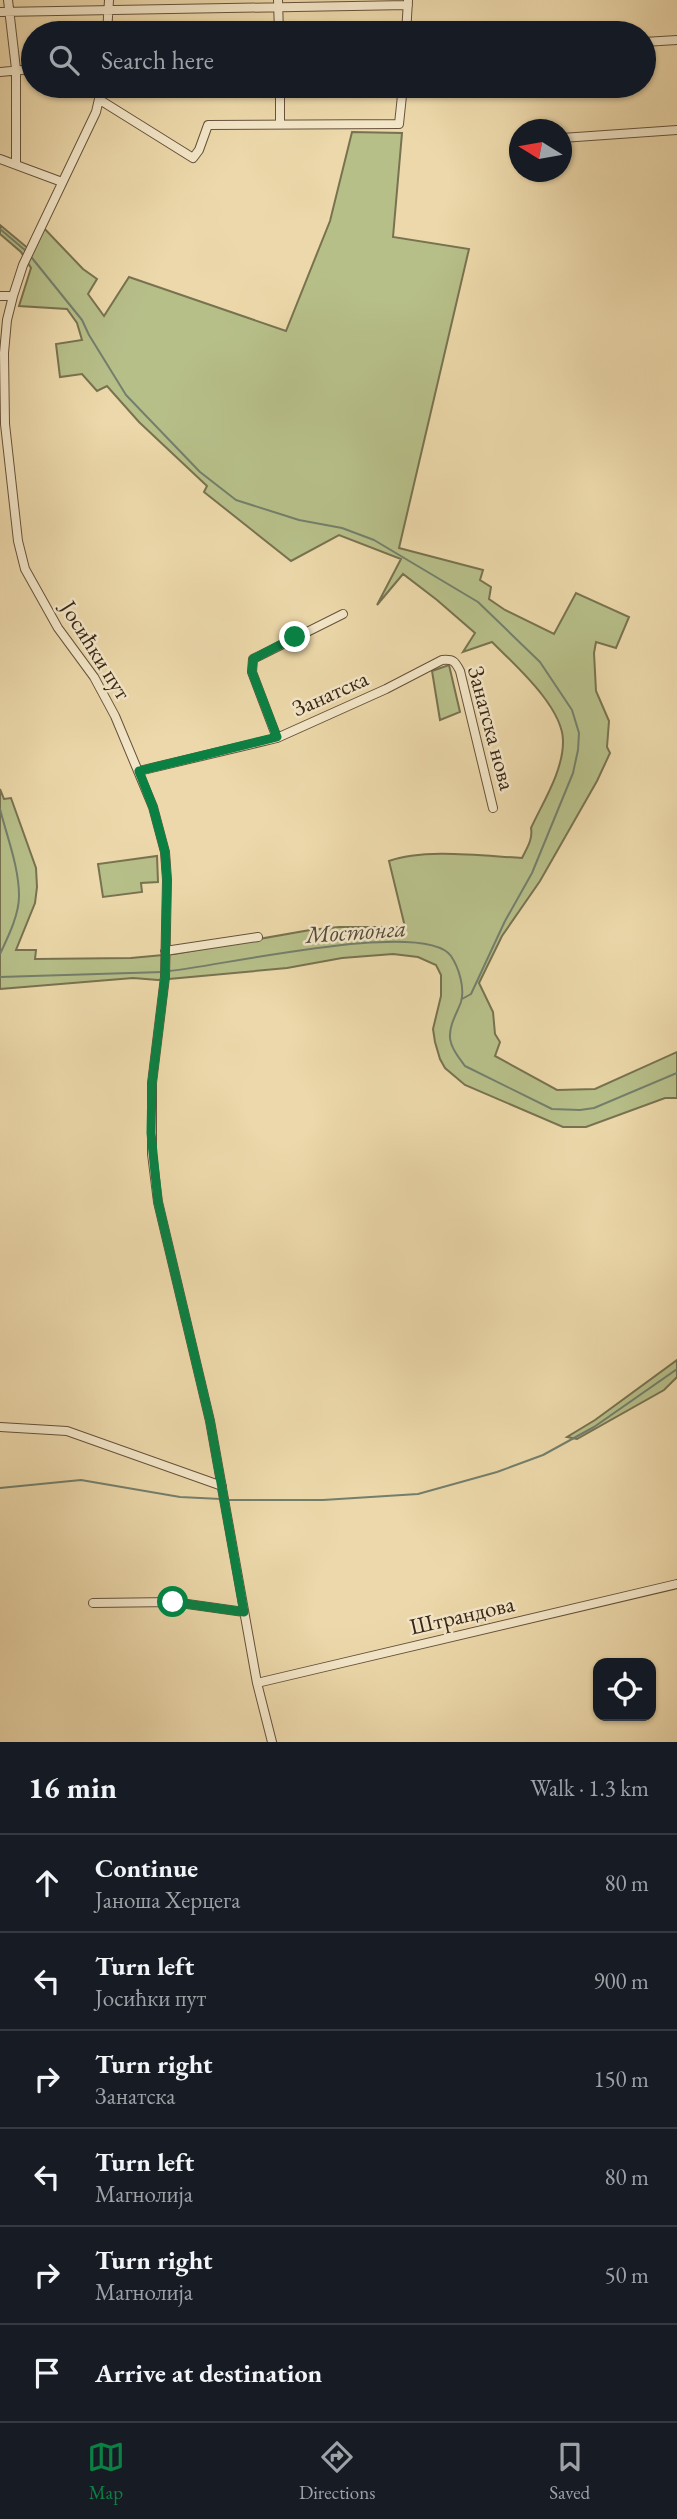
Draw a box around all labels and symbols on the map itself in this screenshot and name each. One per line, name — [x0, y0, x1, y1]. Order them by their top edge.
north arrow — [509, 119, 572, 182]
street label: Јосићки пут — [53, 593, 138, 706]
route end — [279, 621, 310, 652]
street label: Занатска — [287, 663, 374, 723]
street label: Занатска нова — [461, 663, 523, 794]
water label: Мостонга — [303, 912, 407, 950]
route start — [157, 1586, 188, 1617]
street label: Штрандова — [407, 1588, 518, 1642]

